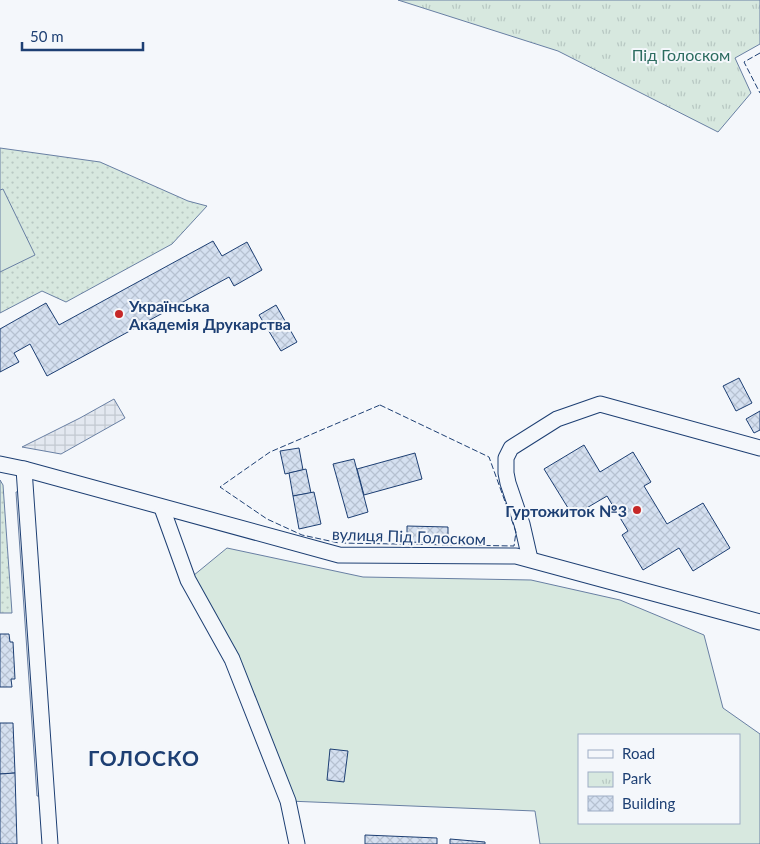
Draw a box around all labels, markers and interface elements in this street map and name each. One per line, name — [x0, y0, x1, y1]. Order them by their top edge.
scale bar — [22, 20, 144, 52]
text: 50 m — [30, 27, 64, 45]
park label: Під Голоском — [632, 45, 730, 64]
place label: Українська Академія Друкарства — [128, 296, 291, 333]
marker: Українська Академія Друкарства — [113, 308, 125, 320]
place label: Гуртожиток №3 — [505, 501, 627, 520]
marker: Гуртожиток №3 — [631, 504, 643, 516]
street label: вулиця Під Голоском — [332, 524, 486, 548]
legend — [578, 734, 740, 824]
text: Road — [622, 744, 655, 762]
district label: ГОЛОСКО — [88, 745, 200, 770]
text: Park — [622, 769, 652, 787]
text: Building — [622, 794, 675, 812]

